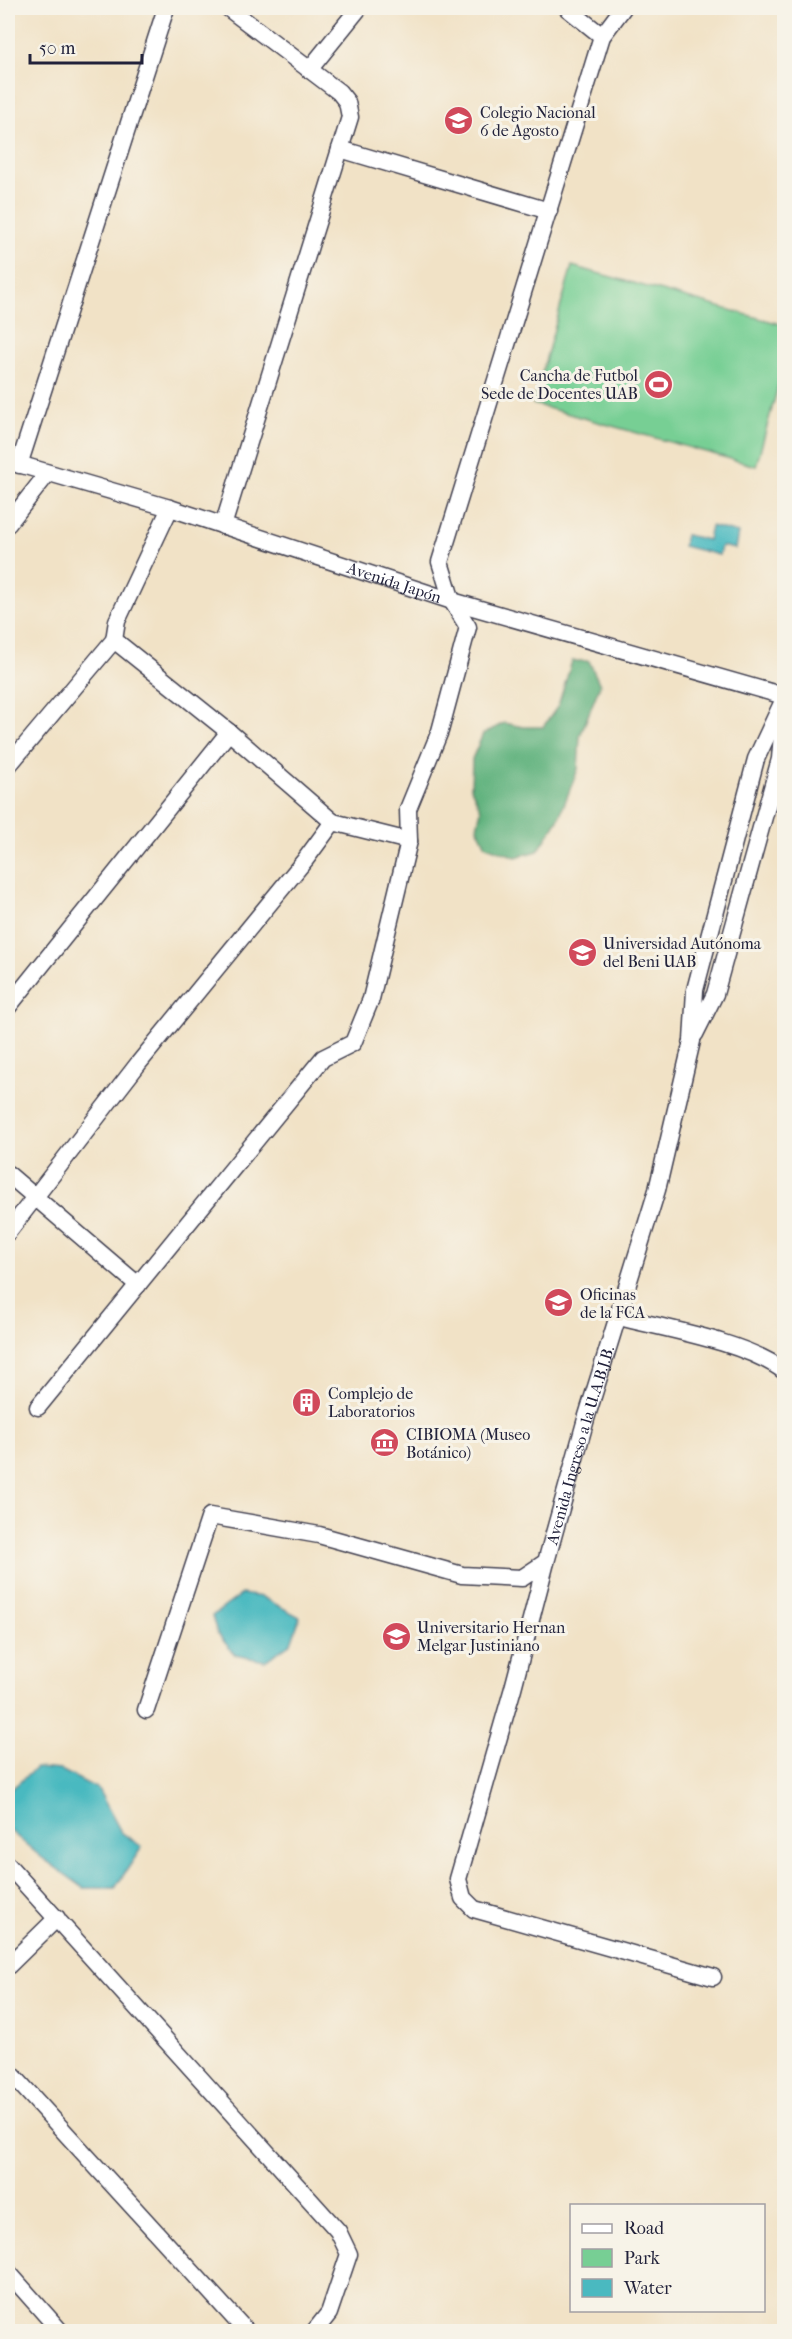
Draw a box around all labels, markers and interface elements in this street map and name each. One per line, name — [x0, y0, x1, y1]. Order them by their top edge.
scale bar — [30, 27, 142, 65]
text: 50 m — [39, 38, 76, 59]
place label: Colegio Nacional 6 de Agosto — [480, 103, 596, 140]
school or university icon: Colegio Nacional 6 de Agosto — [443, 105, 475, 137]
place label: Cancha de Futbol Sede de Docentes UAB — [481, 366, 639, 403]
sports icon: Cancha de Futbol Sede de Docentes UAB — [643, 368, 675, 400]
street label: Avenida Japón — [344, 557, 445, 607]
place label: Universidad Autónoma del Beni UAB — [603, 934, 762, 971]
school or university icon: Universidad Autónoma del Beni UAB — [566, 936, 598, 968]
place label: Oficinas de la FCA — [580, 1285, 646, 1322]
school or university icon: Oficinas de la FCA — [543, 1287, 575, 1319]
street label: Avenida Ingreso a la U.A.B.J.B. — [542, 1343, 618, 1548]
place label: Complejo de Laboratorios — [328, 1384, 415, 1421]
building icon: Complejo de Laboratorios — [291, 1386, 323, 1418]
place label: CIBIOMA (Museo Botánico) — [406, 1425, 530, 1462]
museum icon: CIBIOMA (Museo Botánico) — [369, 1427, 401, 1459]
place label: Universitario Hernan Melgar Justiniano — [417, 1618, 566, 1655]
school or university icon: Universitario Hernan Melgar Justiniano — [380, 1620, 412, 1652]
legend — [570, 2204, 765, 2312]
text: Road — [624, 2218, 664, 2239]
text: Park — [624, 2248, 661, 2269]
text: Water — [623, 2278, 672, 2299]

